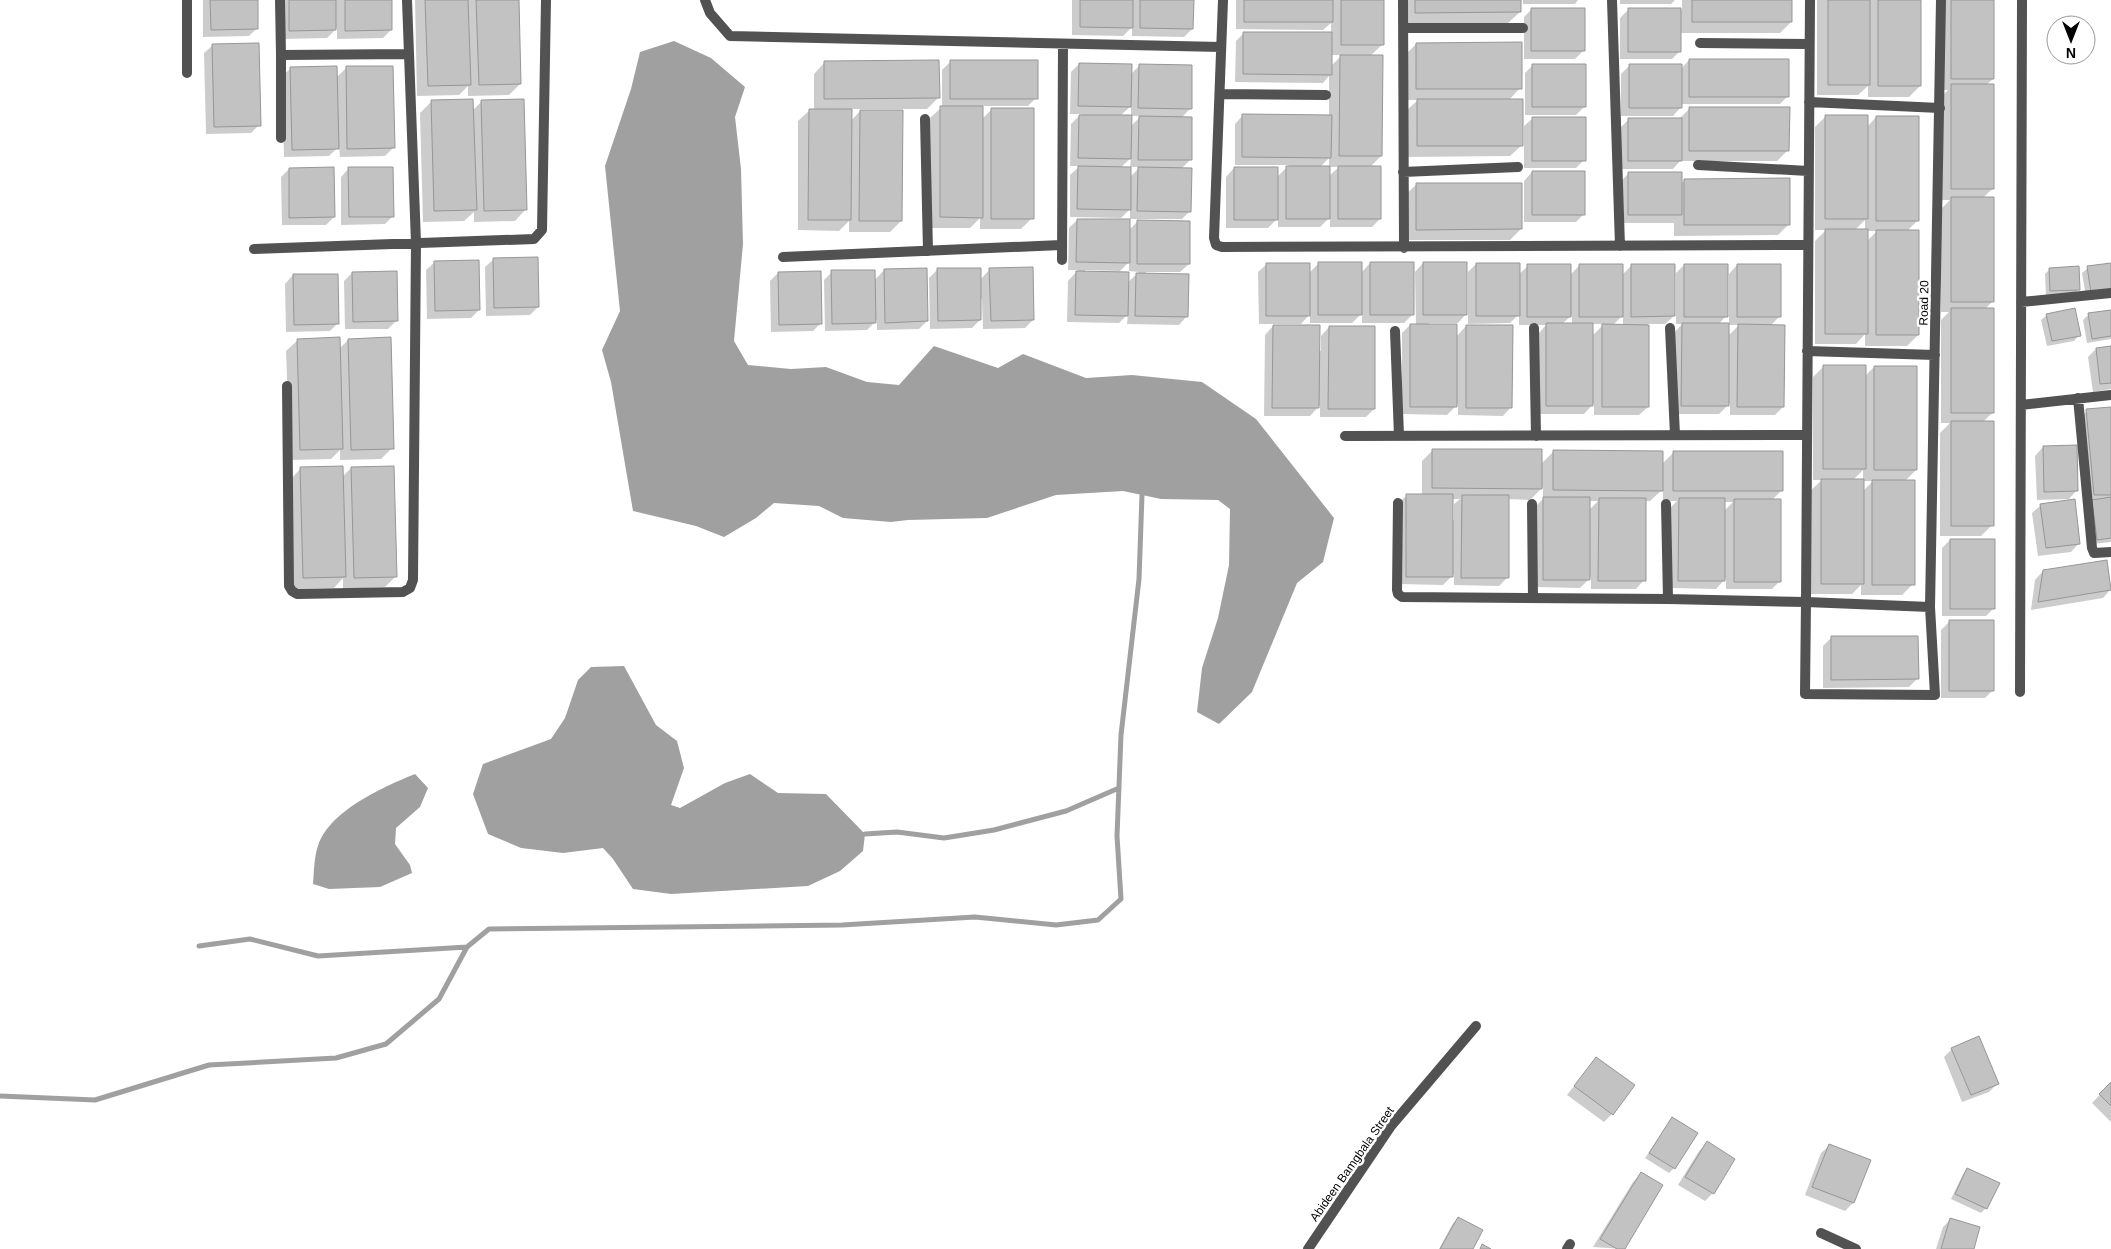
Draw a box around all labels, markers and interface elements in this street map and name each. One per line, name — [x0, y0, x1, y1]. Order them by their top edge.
north arrow — [2046, 15, 2096, 65]
text: N — [2066, 45, 2076, 61]
street label: Road 20 — [1917, 280, 1931, 326]
street label: Abideen Bamgbala Street — [1307, 1103, 1397, 1224]

